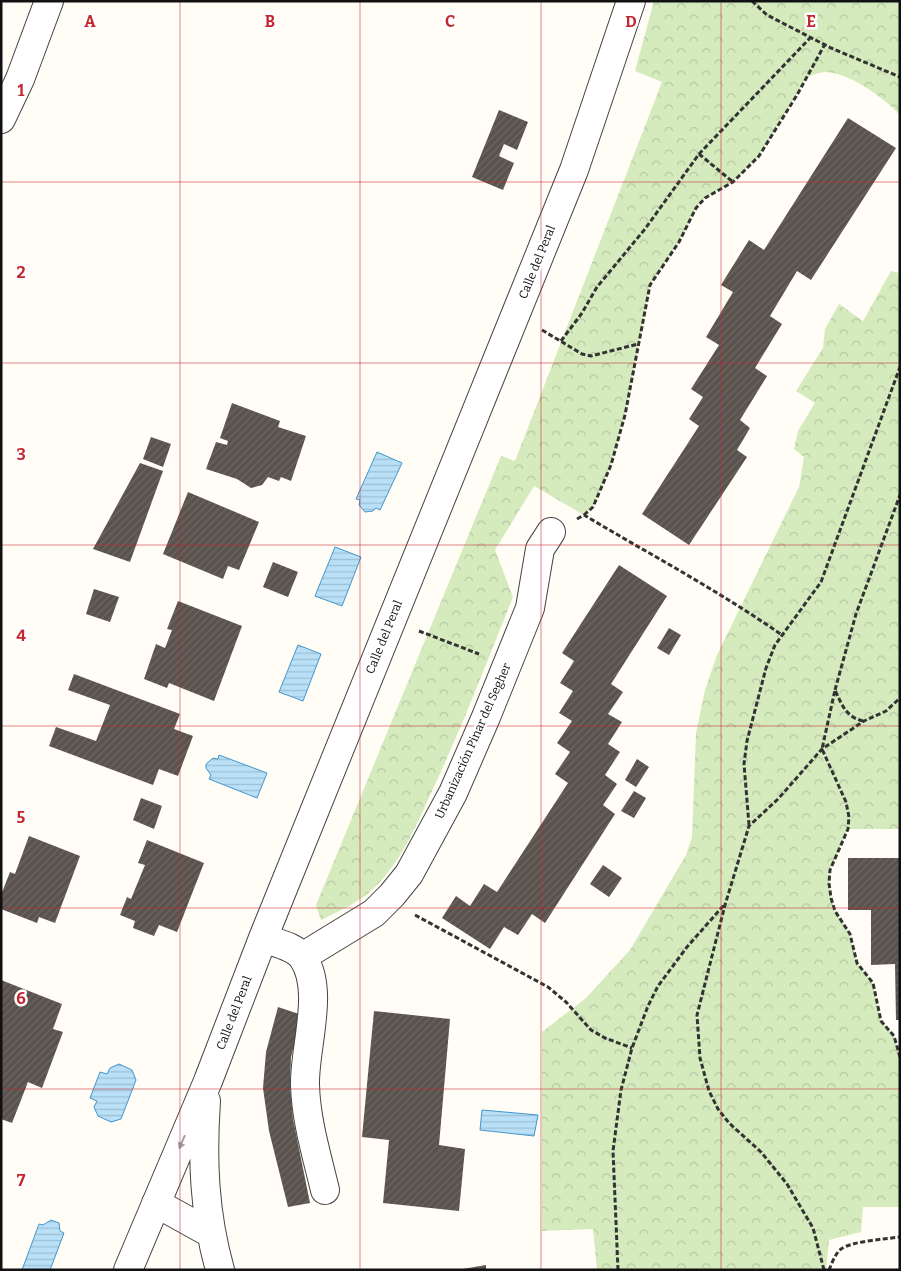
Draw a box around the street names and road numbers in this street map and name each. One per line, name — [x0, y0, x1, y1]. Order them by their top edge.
street label: Calle del Peral — [516, 223, 558, 301]
street label: Calle del Peral — [363, 598, 405, 676]
street label: Urbanización Pinar del Segher — [432, 660, 514, 821]
street label: Calle del Peral — [213, 974, 255, 1052]

